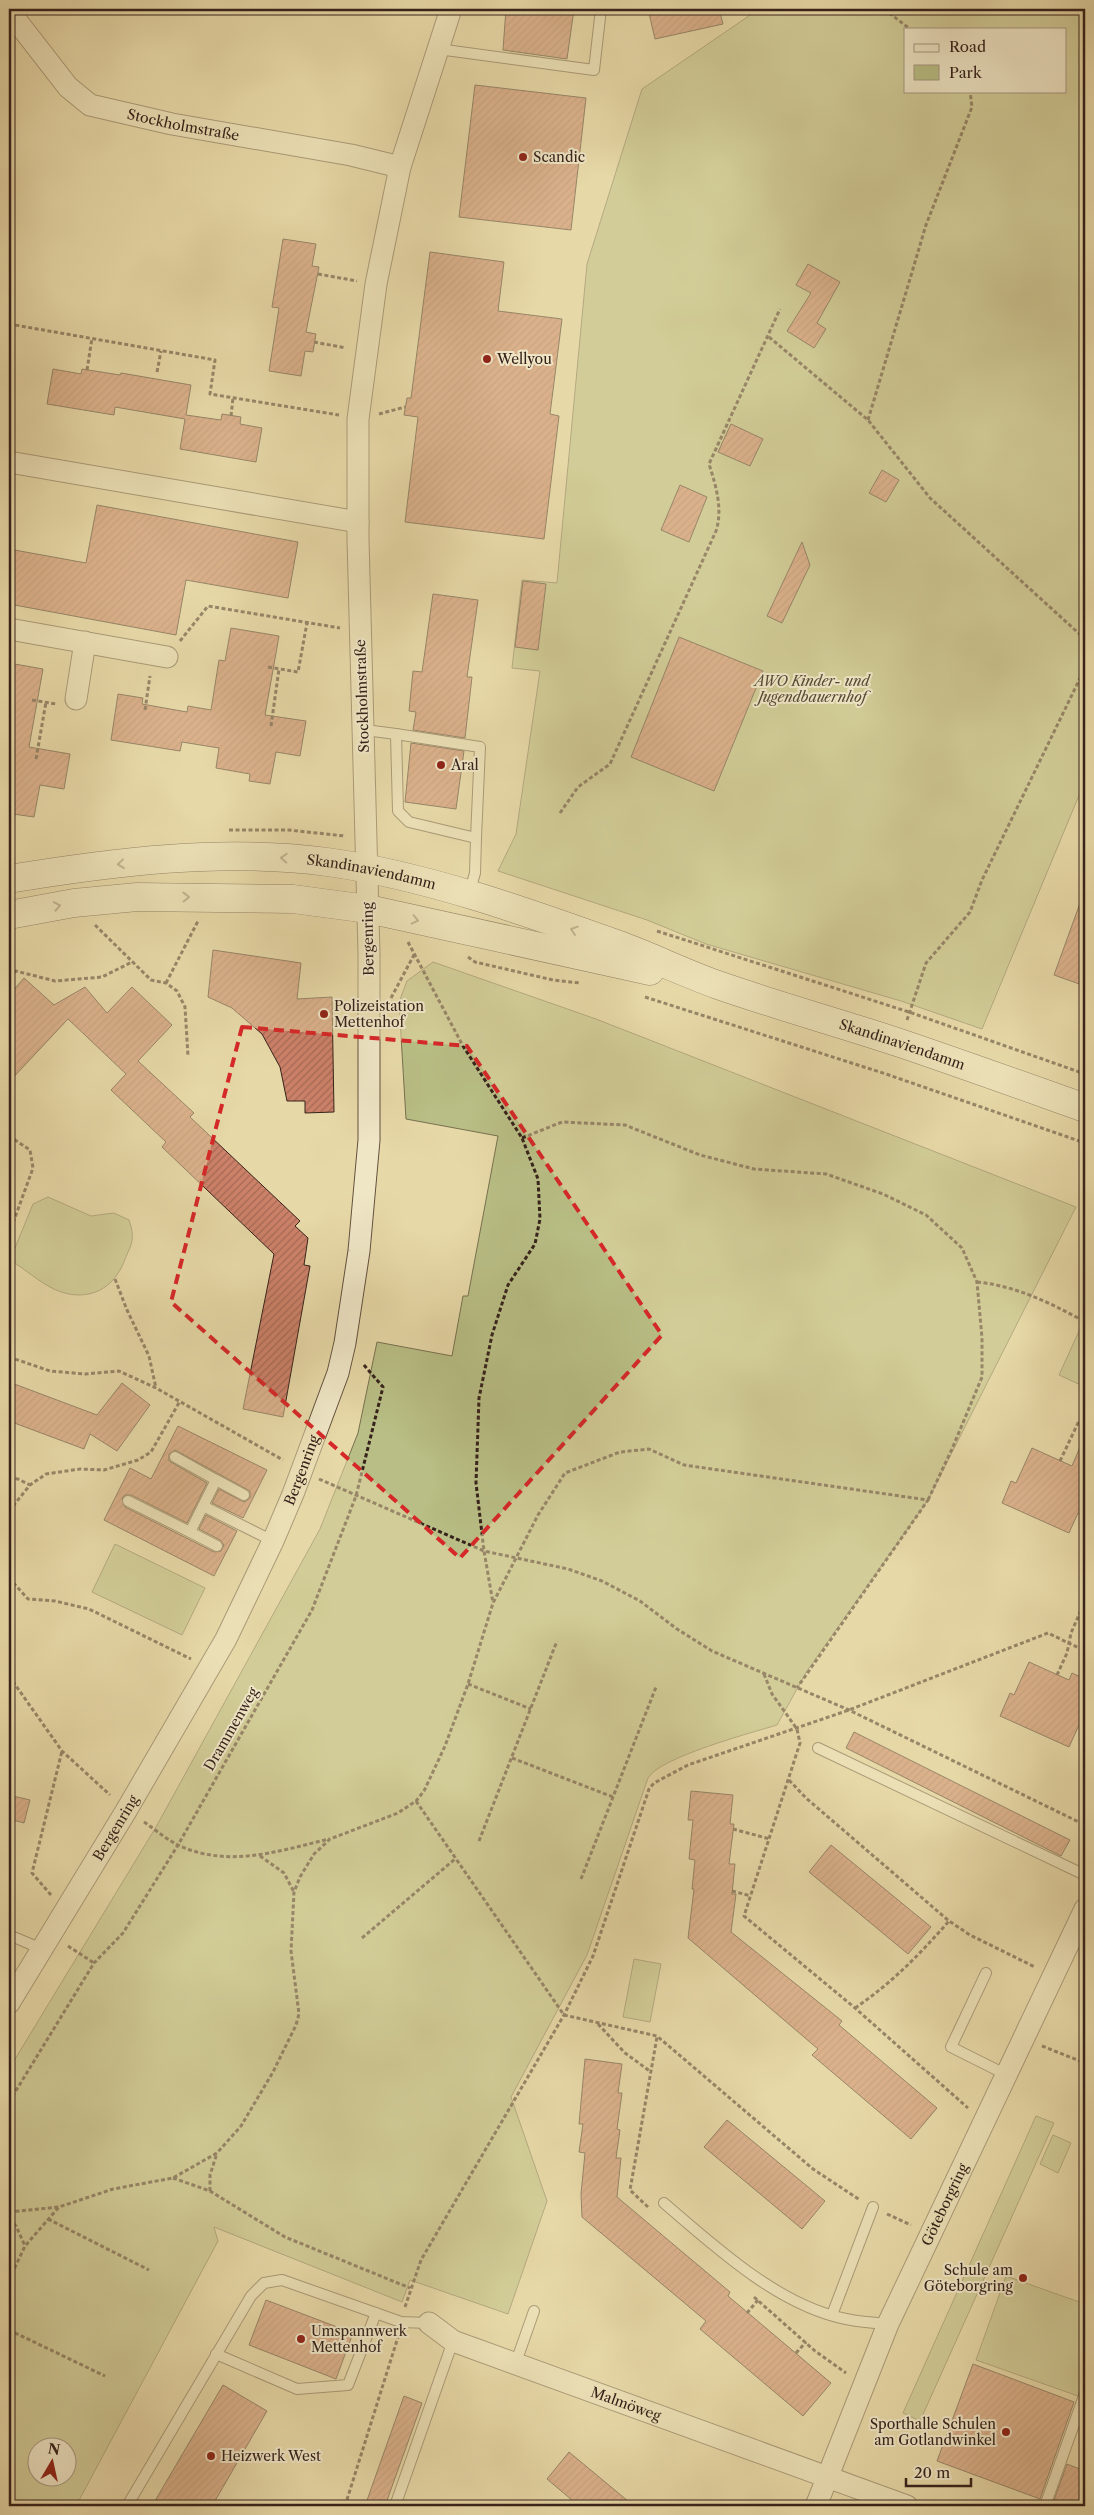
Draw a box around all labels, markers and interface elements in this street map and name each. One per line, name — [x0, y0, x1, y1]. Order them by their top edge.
legend — [904, 28, 1066, 92]
text: Road — [949, 37, 986, 56]
text: Park — [949, 63, 983, 82]
street label: Stockholmstraße — [125, 105, 241, 145]
place label: Scandic — [533, 148, 585, 166]
marker: Scandic — [517, 151, 529, 163]
place label: Wellyou — [496, 350, 552, 368]
marker: Wellyou — [481, 353, 493, 365]
street label: Stockholmstraße — [351, 639, 373, 753]
park label: AWO Kinder- und Jugendbauernhof — [753, 672, 872, 706]
place label: Aral — [450, 756, 479, 774]
marker: Aral — [435, 759, 447, 771]
street label: Skandinaviendamm — [306, 851, 438, 893]
one-way arrow — [279, 853, 287, 864]
one-way arrow — [117, 858, 125, 869]
one-way arrow — [182, 892, 190, 902]
one-way arrow — [52, 901, 61, 912]
street label: Bergenring — [358, 901, 378, 976]
one-way arrow — [411, 914, 419, 925]
one-way arrow — [570, 925, 579, 935]
place label: Polizeistation Mettenhof — [334, 997, 424, 1031]
marker: Polizeistation Mettenhof — [318, 1008, 330, 1020]
street label: Skandinaviendamm — [837, 1015, 967, 1074]
street label: Bergenring — [280, 1432, 323, 1508]
street label: Drammenweg — [200, 1684, 262, 1774]
street label: Bergenring — [89, 1791, 143, 1864]
street label: Göteborgring — [917, 2160, 972, 2249]
place label: Schule am Göteborgring — [924, 2261, 1014, 2295]
marker: Schule am Göteborgring — [1017, 2272, 1029, 2284]
place label: Umspannwerk Mettenhof — [311, 2322, 408, 2356]
marker: Umspannwerk Mettenhof — [295, 2333, 307, 2345]
street label: Malmöweg — [588, 2383, 664, 2425]
place label: Sporthalle Schulen am Gotlandwinkel — [870, 2415, 996, 2449]
marker: Sporthalle Schulen am Gotlandwinkel — [1000, 2426, 1012, 2438]
north arrow — [28, 2438, 78, 2488]
text: N — [47, 2439, 61, 2459]
place label: Heizwerk West — [221, 2447, 321, 2465]
marker: Heizwerk West — [205, 2450, 217, 2462]
scale bar — [906, 2455, 972, 2487]
text: 20 m — [914, 2463, 950, 2482]

